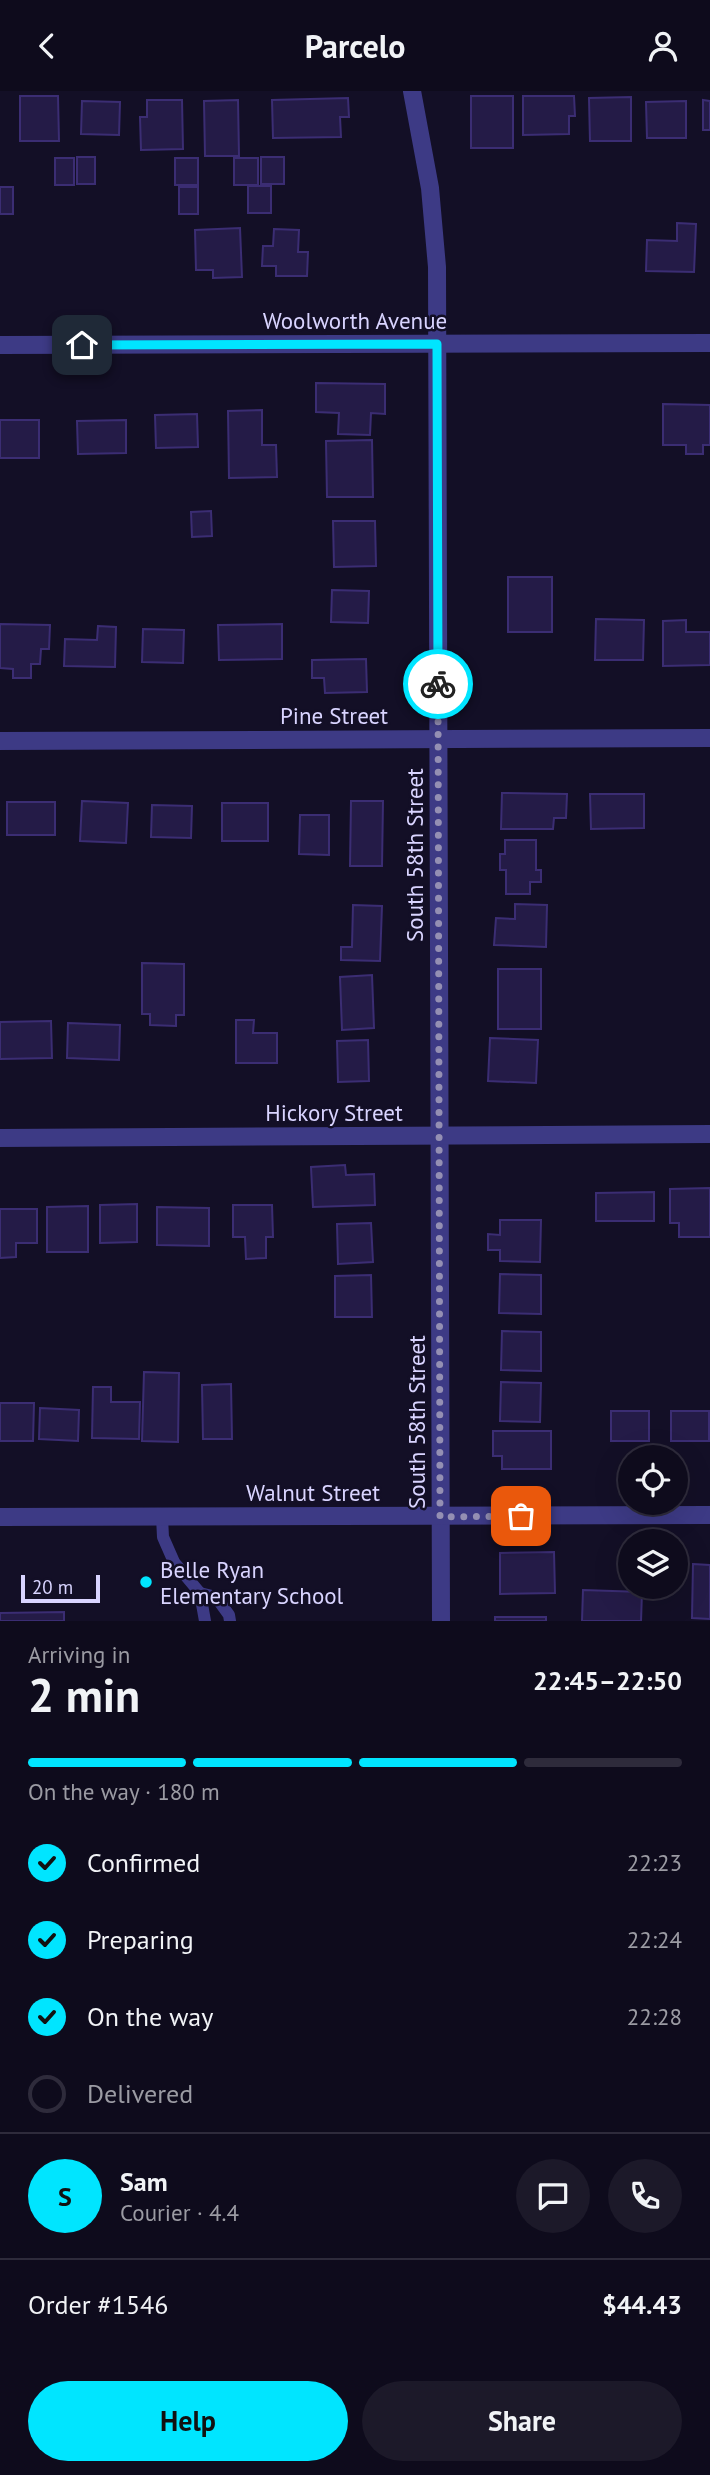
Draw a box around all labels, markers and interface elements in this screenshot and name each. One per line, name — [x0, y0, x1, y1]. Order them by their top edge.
text: Parcelo — [305, 25, 405, 67]
icon: back — [28, 27, 66, 65]
icon: person — [644, 27, 682, 65]
street label: Woolworth Avenue — [263, 306, 447, 335]
pin — [52, 315, 112, 375]
icon: home — [63, 326, 101, 364]
courier — [403, 649, 473, 719]
icon: bike — [419, 665, 457, 703]
street label: Pine Street — [280, 701, 388, 730]
street label: South 58th Street — [400, 768, 429, 942]
street label: Hickory Street — [265, 1098, 403, 1127]
street label: South 58th Street — [402, 1335, 431, 1509]
map controls — [618, 1445, 688, 1599]
button: locate — [618, 1445, 688, 1515]
street label: Walnut Street — [246, 1478, 380, 1507]
pin — [491, 1486, 551, 1546]
icon: bag — [502, 1497, 540, 1535]
button: layers — [618, 1529, 688, 1599]
place label: Belle Ryan Elementary School — [160, 1555, 344, 1610]
scale bar — [21, 1572, 100, 1604]
marker: Belle Ryan Elementary School — [138, 1574, 154, 1590]
text: 20 m — [32, 1575, 73, 1599]
text: Arriving in — [28, 1640, 130, 1669]
text: 22:45–22:50 — [533, 1664, 682, 1697]
text: 2 min — [28, 1665, 140, 1725]
text: On the way · 180 m — [28, 1777, 220, 1806]
icon: check — [28, 1844, 66, 1882]
text: Confirmed — [87, 1846, 200, 1879]
text: 22:23 — [627, 1848, 682, 1877]
icon: check — [28, 1921, 66, 1959]
text: Preparing — [87, 1923, 194, 1956]
text: 22:24 — [627, 1925, 682, 1954]
icon: check — [28, 1998, 66, 2036]
text: On the way — [87, 2000, 213, 2033]
text: 22:28 — [627, 2002, 682, 2031]
text: Delivered — [87, 2077, 193, 2110]
button: chat — [516, 2159, 590, 2233]
button: phone — [608, 2159, 682, 2233]
text: Sam — [120, 2165, 168, 2198]
text: S — [58, 2180, 72, 2213]
text: Courier · 4.4 — [120, 2198, 239, 2227]
text: Order #1546 — [28, 2288, 168, 2321]
text: $44.43 — [602, 2288, 682, 2321]
button: Help — [28, 2381, 348, 2461]
button: Share — [362, 2381, 682, 2461]

